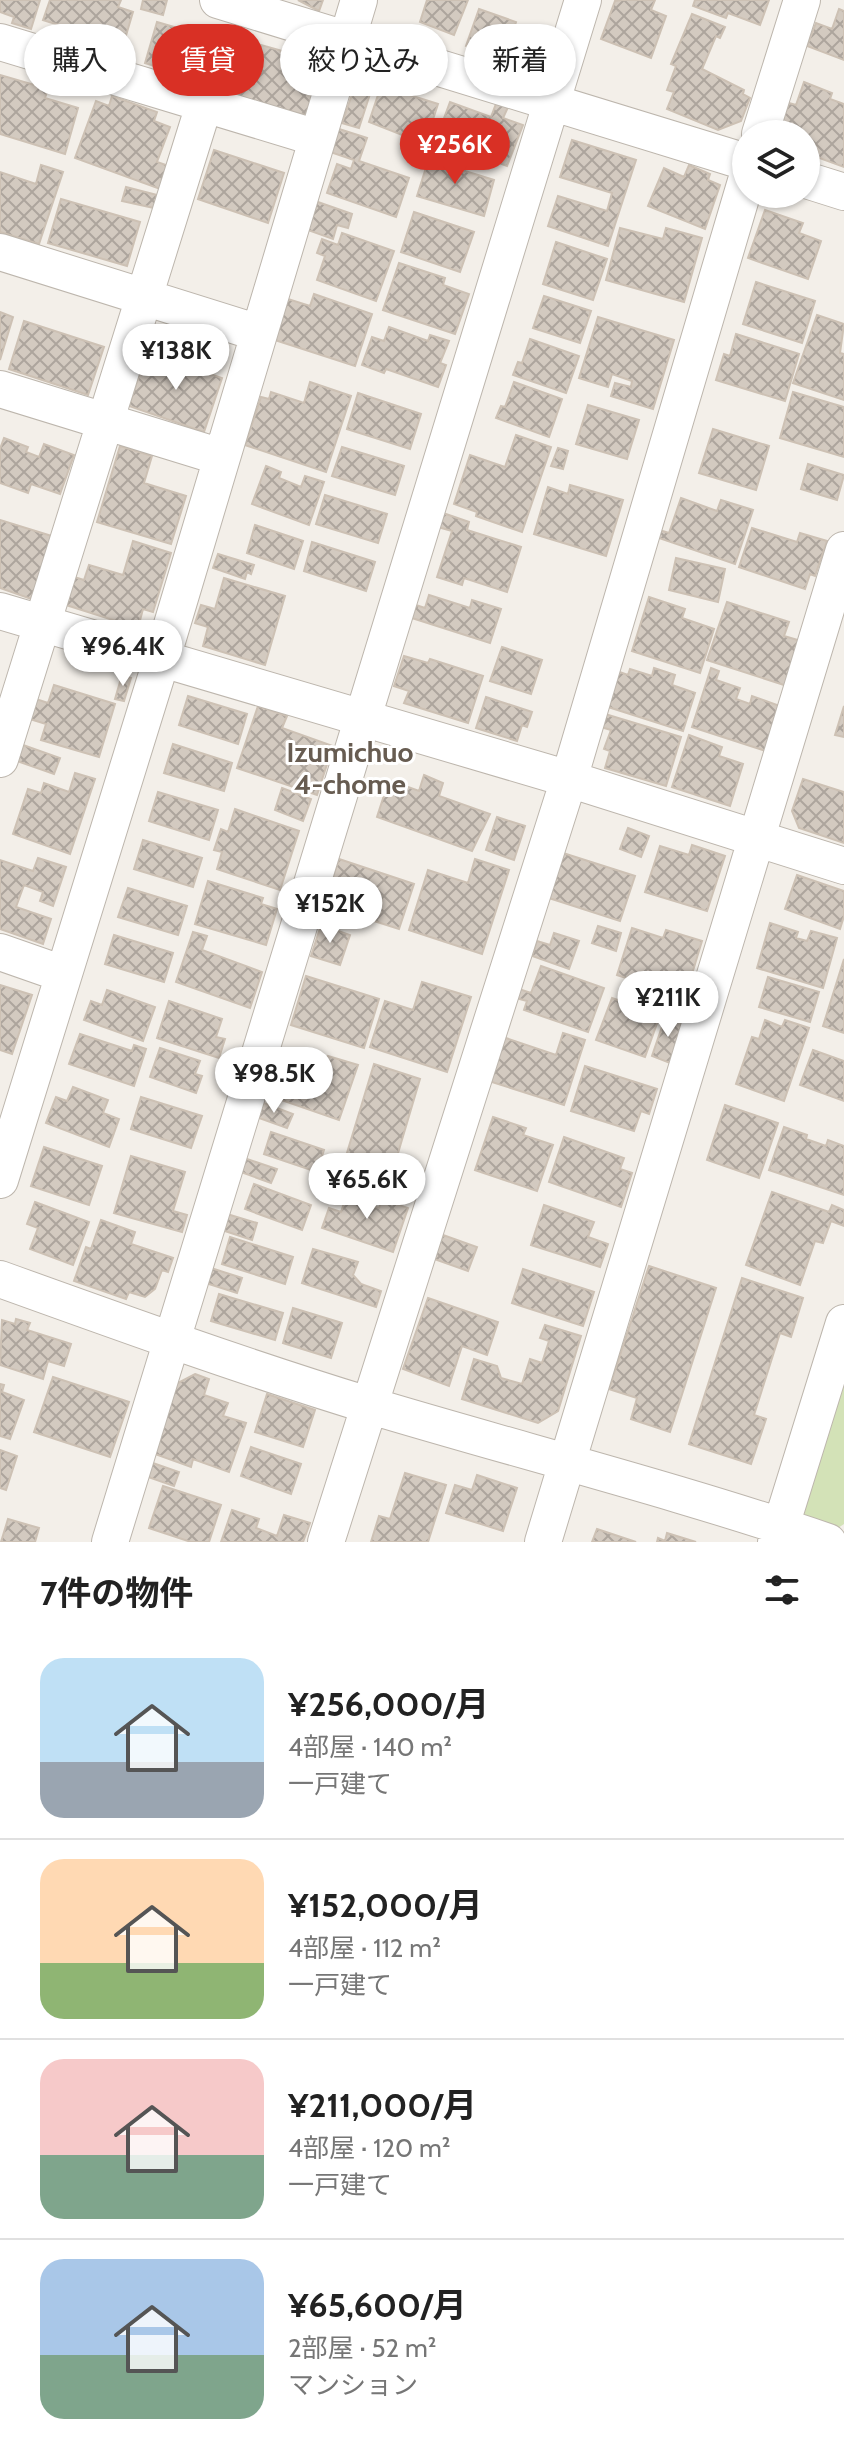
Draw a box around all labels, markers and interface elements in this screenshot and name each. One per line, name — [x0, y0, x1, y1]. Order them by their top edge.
chip: 購入 — [24, 24, 136, 96]
chip: 賃貸 — [152, 24, 264, 96]
chip: 絞り込み — [280, 24, 448, 96]
chip: 新着 — [464, 24, 576, 96]
pin: ¥256K — [399, 118, 511, 186]
map controls — [732, 120, 820, 208]
button: layers — [732, 120, 820, 208]
text: ¥256K — [418, 128, 492, 160]
pin: ¥138K — [120, 324, 232, 392]
text: ¥138K — [140, 334, 212, 366]
pin: ¥96.4K — [58, 620, 188, 688]
text: ¥96.4K — [81, 630, 165, 662]
district label: Izumichuo 4-chome — [287, 735, 413, 801]
pin: ¥152K — [274, 877, 386, 945]
text: ¥152K — [295, 887, 365, 919]
pin: ¥211K — [612, 971, 724, 1039]
text: ¥211K — [636, 981, 700, 1013]
pin: ¥98.5K — [209, 1047, 339, 1115]
text: ¥98.5K — [233, 1057, 315, 1089]
pin: ¥65.6K — [302, 1153, 432, 1221]
text: ¥65.6K — [327, 1163, 407, 1195]
icon: filters — [760, 1568, 804, 1612]
text: 7件の物件 — [40, 1572, 193, 1614]
text: ¥256,000/月 — [288, 1683, 489, 1725]
icon: home — [104, 1690, 200, 1786]
text: 4部屋 · 140 m² — [288, 1731, 452, 1763]
text: 一戸建て — [288, 1768, 392, 1800]
text: ¥152,000/月 — [288, 1884, 483, 1926]
icon: home — [104, 1891, 200, 1987]
text: 4部屋 · 112 m² — [288, 1932, 441, 1964]
text: 一戸建て — [288, 1969, 392, 2001]
text: ¥211,000/月 — [288, 2084, 477, 2126]
icon: home — [104, 2091, 200, 2187]
text: 4部屋 · 120 m² — [288, 2132, 450, 2164]
text: 一戸建て — [288, 2169, 392, 2201]
text: ¥65,600/月 — [288, 2284, 467, 2326]
icon: home — [104, 2291, 200, 2387]
text: 2部屋 · 52 m² — [288, 2332, 437, 2364]
text: マンション — [288, 2369, 418, 2401]

